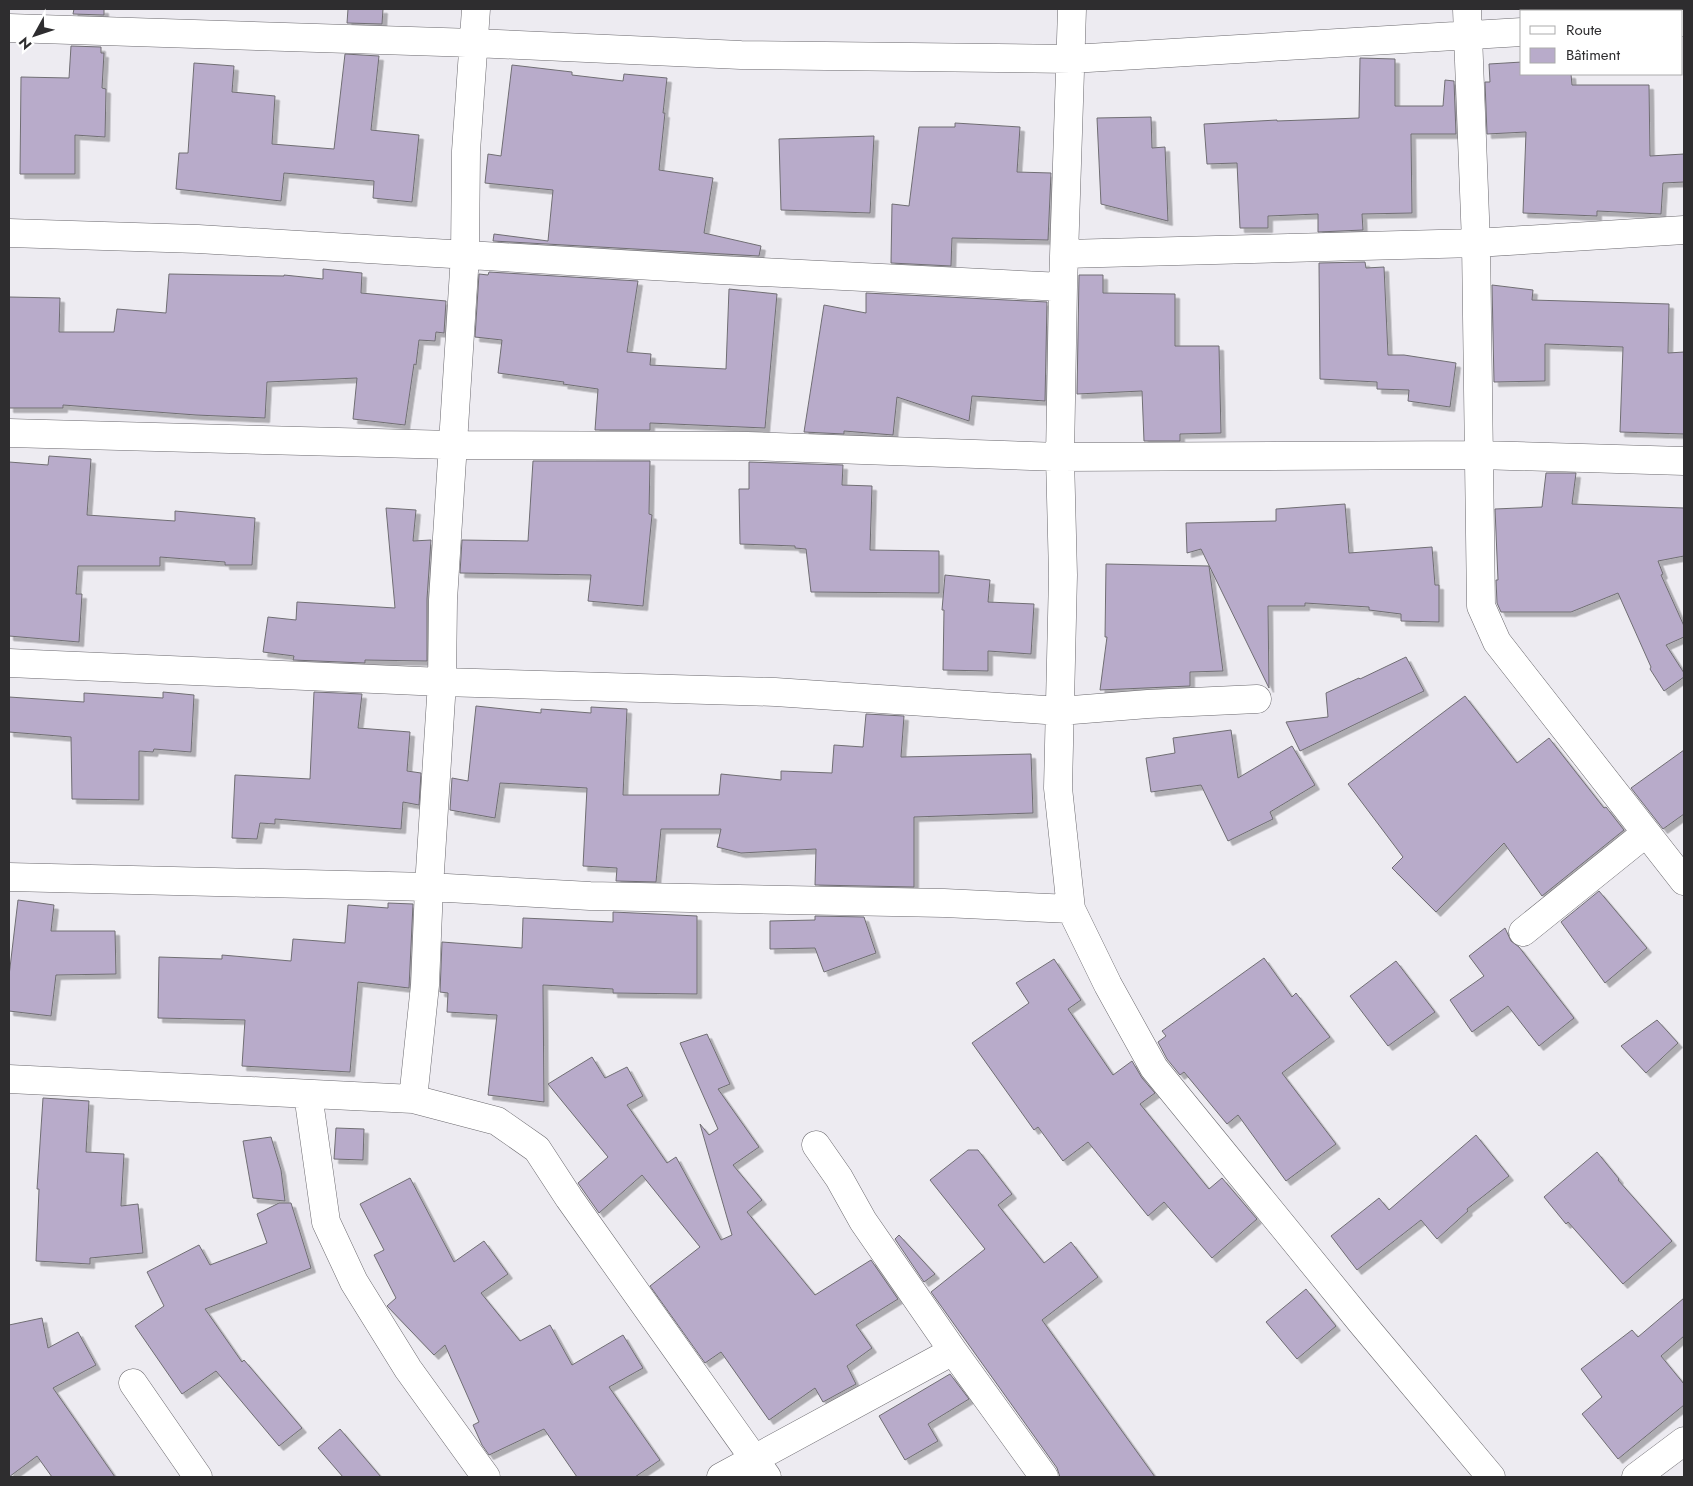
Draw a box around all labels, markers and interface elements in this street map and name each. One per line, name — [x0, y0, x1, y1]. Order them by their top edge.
north arrow — [10, 10, 60, 60]
legend — [1520, 10, 1683, 75]
text: Route — [1566, 19, 1602, 41]
text: N — [14, 33, 36, 54]
text: Bâtiment — [1566, 44, 1620, 66]

